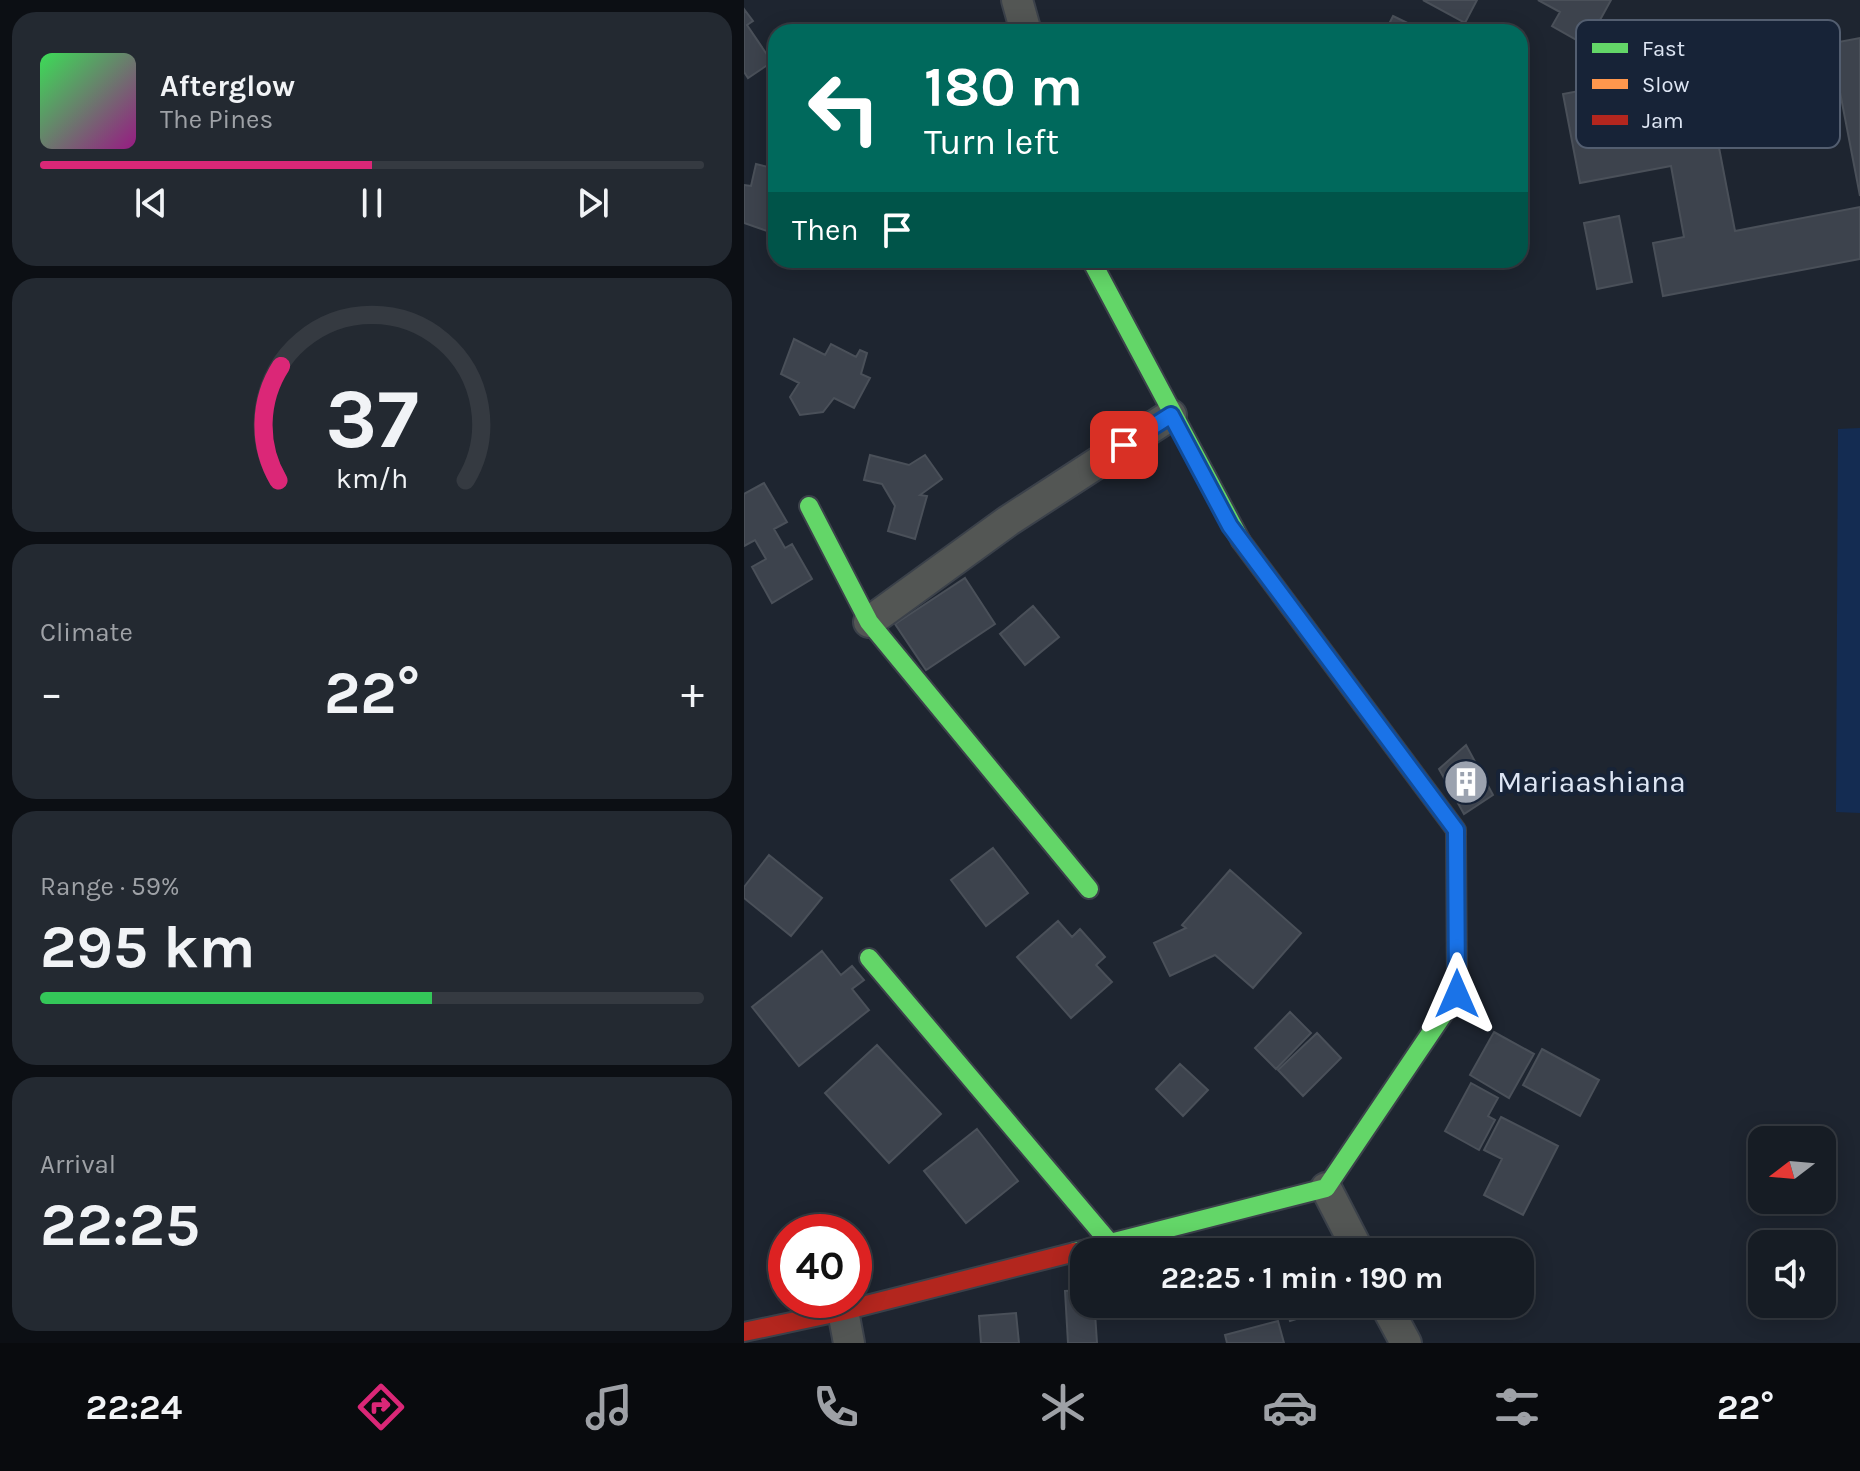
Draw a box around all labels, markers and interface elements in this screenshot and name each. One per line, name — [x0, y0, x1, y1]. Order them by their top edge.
legend — [1576, 20, 1840, 148]
text: Fast — [1642, 36, 1685, 62]
text: 180 m — [924, 54, 1083, 119]
icon: left — [792, 56, 896, 160]
text: Afterglow — [160, 68, 295, 104]
text: Slow — [1642, 72, 1689, 98]
text: The Pines — [160, 104, 273, 135]
text: Jam — [1642, 108, 1684, 134]
text: Turn left — [924, 121, 1059, 163]
icon: previous — [129, 181, 173, 225]
icon: pause — [350, 181, 394, 225]
icon: next — [571, 181, 615, 225]
icon: arrive — [875, 208, 919, 252]
text: Then — [792, 212, 859, 248]
text: 37 — [325, 371, 419, 468]
pin — [1090, 411, 1158, 479]
icon: arrive — [1102, 423, 1146, 467]
text: km/h — [336, 462, 408, 495]
text: Climate — [40, 617, 133, 648]
text: 22° — [324, 658, 420, 728]
text: − — [40, 668, 63, 719]
text: + — [681, 668, 704, 719]
building icon: Mariaashiana — [1442, 758, 1490, 806]
place label: Mariaashiana — [1497, 764, 1686, 800]
text: Range · 59% — [40, 871, 180, 902]
text: 295 km — [40, 912, 255, 982]
position arrow — [1415, 952, 1499, 1036]
north arrow — [1748, 1126, 1836, 1214]
map controls — [1748, 1126, 1836, 1318]
text: Arrival — [40, 1149, 116, 1180]
text: 22:25 — [40, 1190, 200, 1260]
speed limit sign: 40 — [768, 1214, 872, 1318]
button: sound — [1748, 1230, 1836, 1318]
text: 22:25 · 1 min · 190 m — [1161, 1260, 1443, 1296]
icon: directions — [353, 1379, 409, 1435]
icon: music — [581, 1379, 637, 1435]
icon: phone — [808, 1379, 864, 1435]
icon: climate — [1035, 1379, 1091, 1435]
icon: car — [1262, 1379, 1318, 1435]
icon: filters — [1489, 1379, 1545, 1435]
text: 22:24 — [86, 1386, 182, 1428]
text: 22° — [1717, 1386, 1774, 1428]

